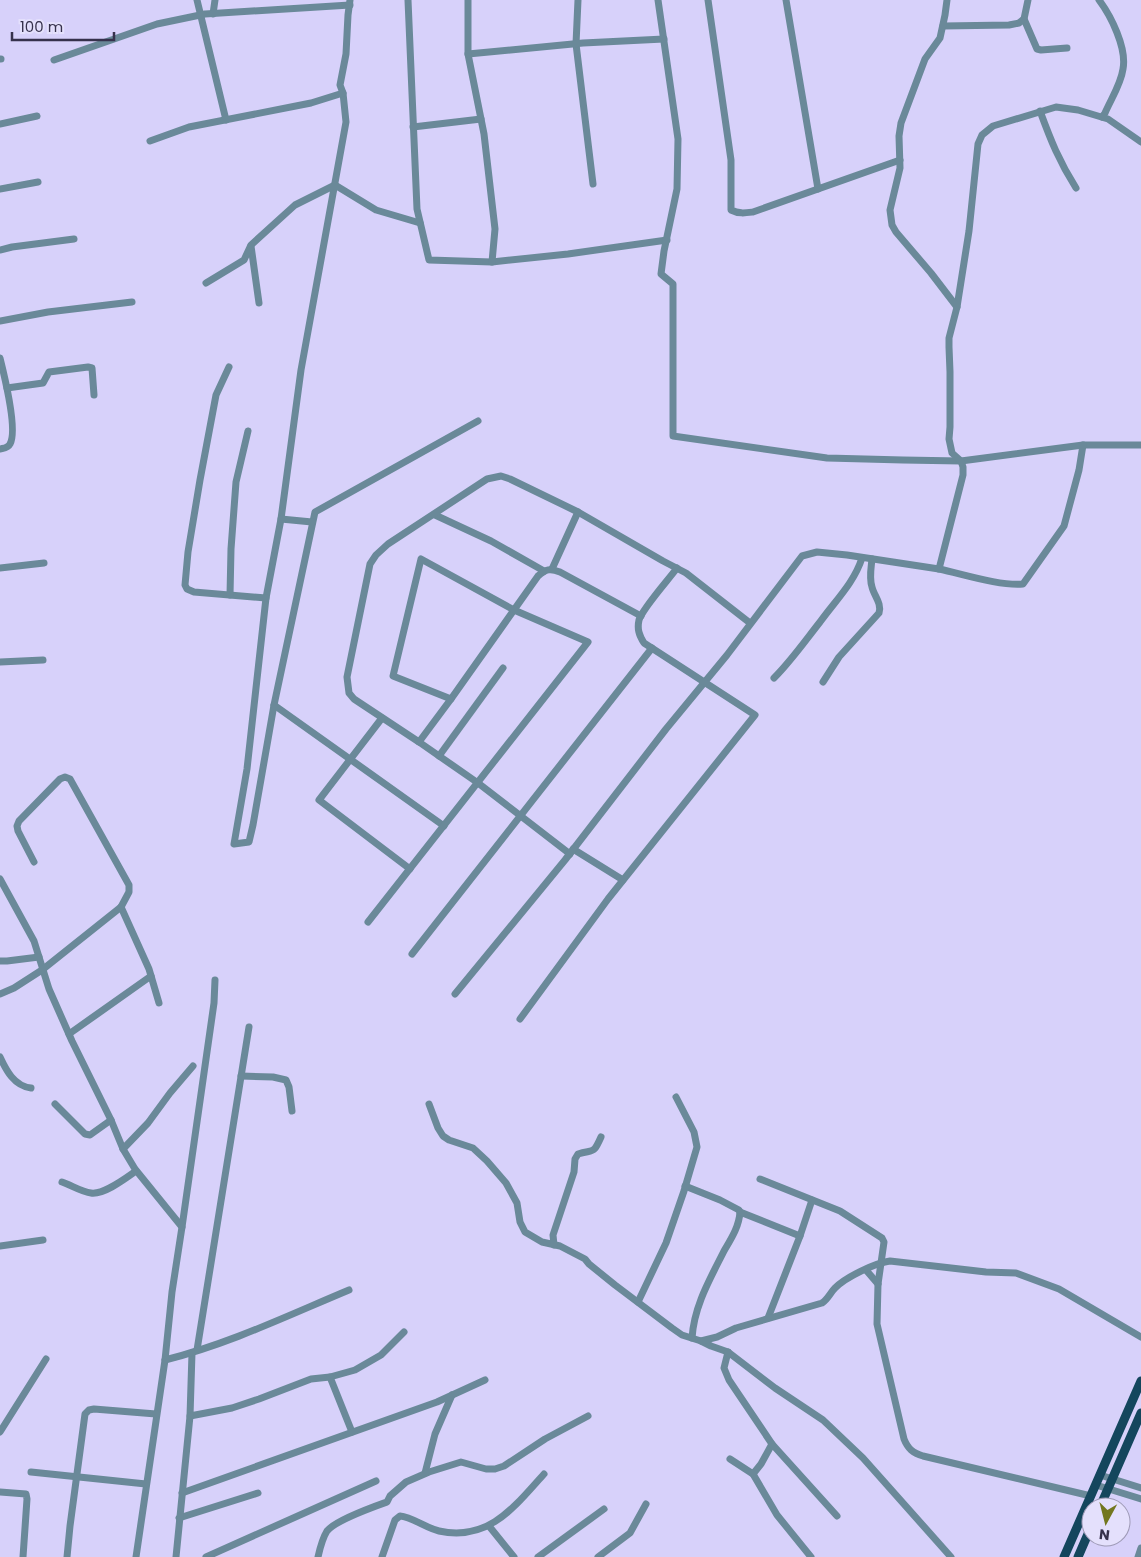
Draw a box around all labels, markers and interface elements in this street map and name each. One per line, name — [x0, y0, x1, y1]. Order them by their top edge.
scale bar — [12, 10, 115, 42]
text: 100 m — [20, 16, 63, 37]
north arrow — [1081, 1497, 1131, 1547]
text: N — [1098, 1524, 1111, 1545]

